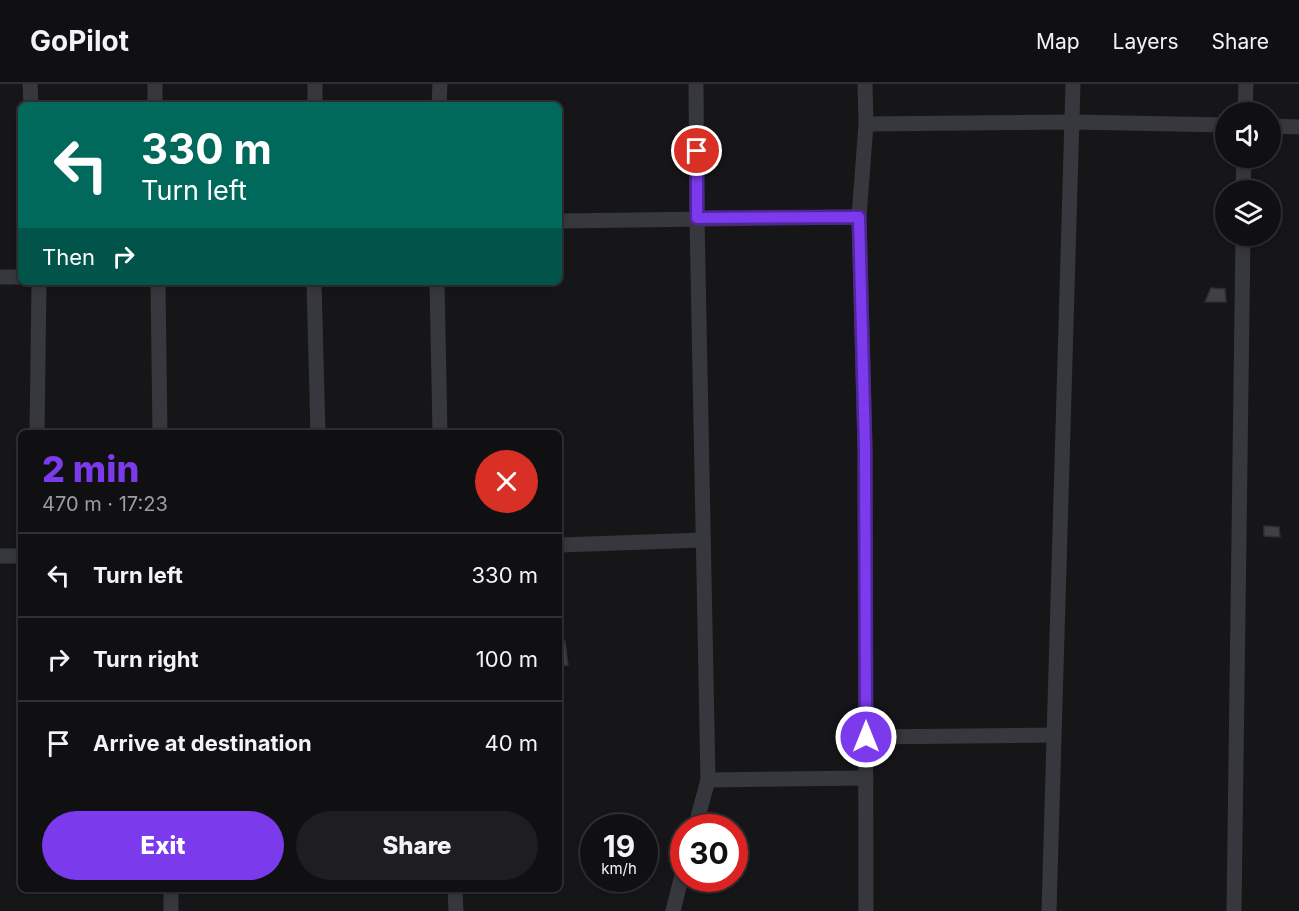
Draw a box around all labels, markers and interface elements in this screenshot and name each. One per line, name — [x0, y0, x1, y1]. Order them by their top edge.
text: GoPilot — [30, 24, 129, 58]
text: Map — [1036, 29, 1080, 54]
text: Layers — [1113, 29, 1179, 54]
text: Share — [1212, 29, 1269, 54]
map controls — [1215, 102, 1281, 246]
button: sound — [1215, 102, 1281, 168]
text: 330 m — [141, 123, 272, 174]
pin — [671, 125, 722, 176]
icon: left — [42, 126, 120, 204]
icon: arrive — [680, 134, 713, 167]
text: Turn left — [141, 174, 247, 207]
button: layers — [1215, 180, 1281, 246]
icon: right — [107, 240, 140, 273]
text: Then — [42, 244, 95, 270]
text: 2 min — [42, 447, 139, 491]
button: close — [475, 450, 538, 513]
text: 470 m · 17:23 — [42, 492, 168, 516]
icon: left — [42, 559, 75, 592]
text: Turn left — [93, 562, 183, 588]
text: 330 m — [471, 562, 538, 588]
icon: right — [42, 643, 75, 676]
text: Turn right — [93, 646, 199, 672]
text: 100 m — [476, 646, 538, 672]
position arrow — [834, 705, 898, 769]
icon: arrive — [42, 727, 75, 760]
text: Arrive at destination — [93, 730, 312, 756]
text: 40 m — [484, 730, 538, 756]
button: Exit — [42, 811, 284, 880]
button: Share — [296, 811, 538, 880]
speed limit sign: 30 — [670, 814, 748, 892]
text: 19 — [603, 828, 635, 864]
text: km/h — [601, 859, 637, 878]

